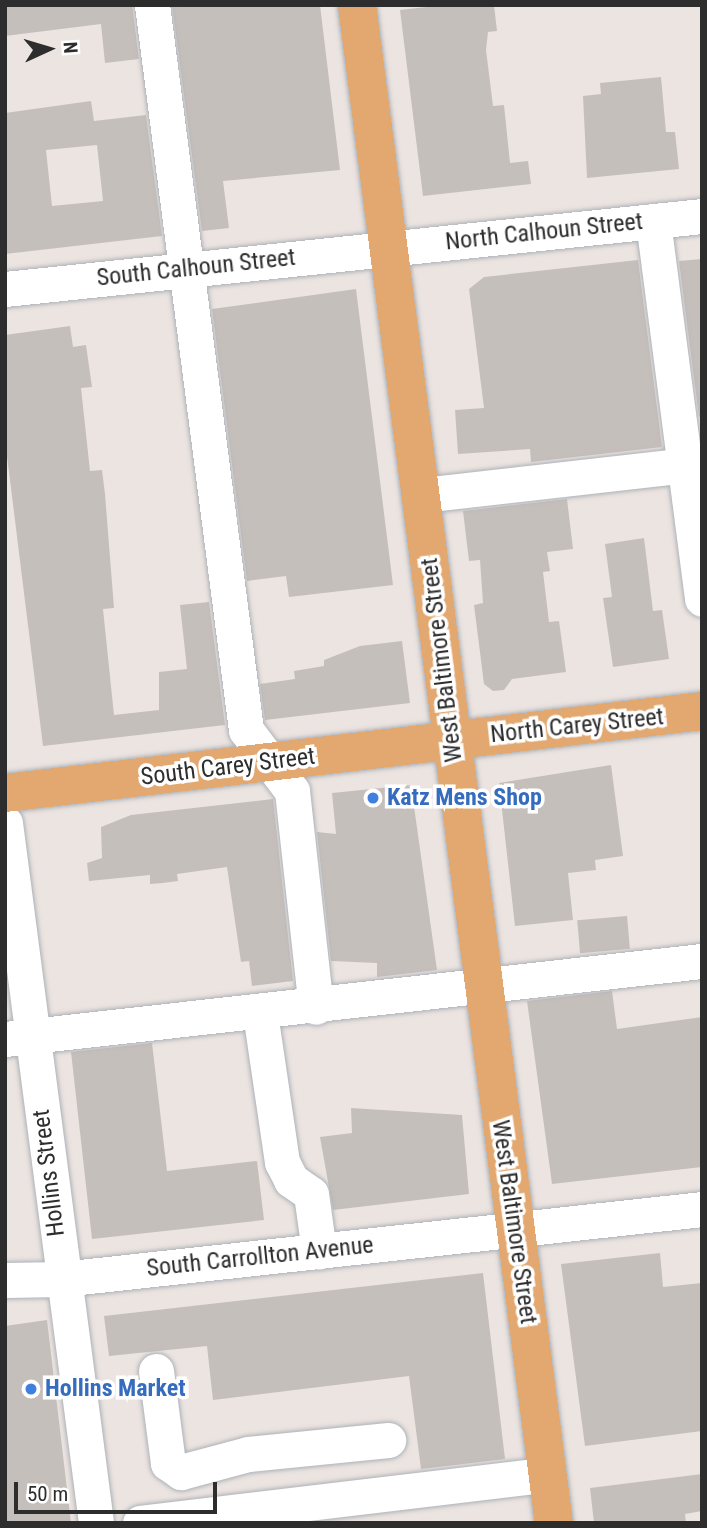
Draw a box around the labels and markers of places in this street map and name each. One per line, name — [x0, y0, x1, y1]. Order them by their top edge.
place label: Katz Mens Shop — [387, 784, 542, 812]
marker: Katz Mens Shop — [365, 790, 381, 806]
place label: Hollins Market — [45, 1375, 186, 1403]
marker: Hollins Market — [23, 1381, 39, 1397]

